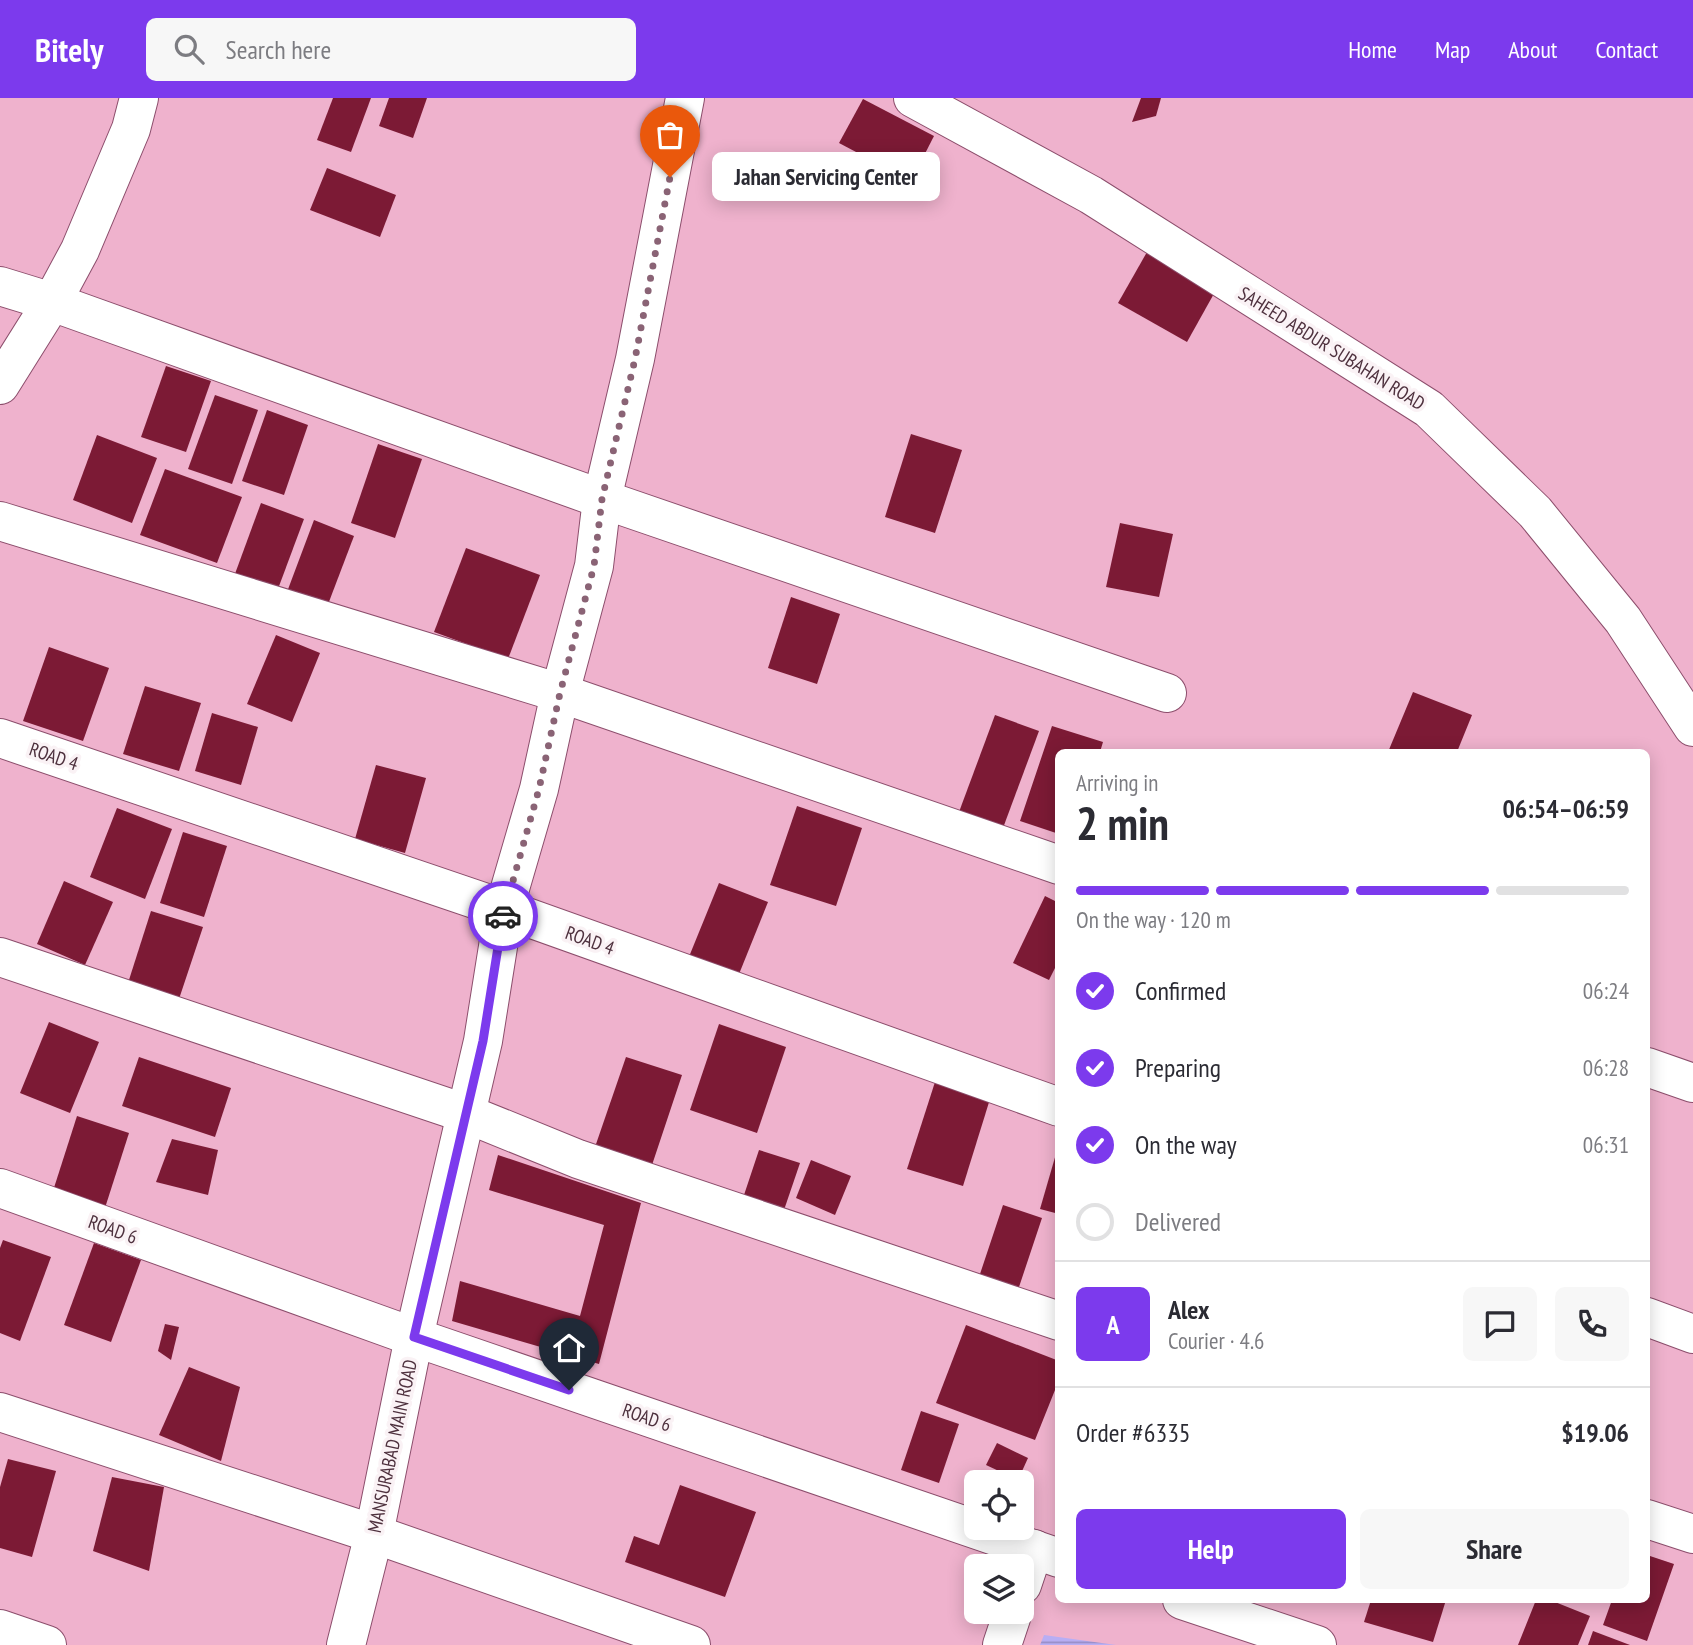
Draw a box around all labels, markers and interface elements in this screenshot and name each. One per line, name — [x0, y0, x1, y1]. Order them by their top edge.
search box — [146, 18, 636, 81]
text: Bitely — [35, 28, 104, 71]
icon: search — [170, 30, 208, 68]
text: Search here — [226, 33, 331, 66]
text: Home — [1348, 34, 1397, 65]
text: Map — [1435, 34, 1470, 65]
text: About — [1508, 34, 1557, 65]
text: Contact — [1595, 34, 1658, 65]
pin — [640, 105, 700, 177]
icon: bag — [651, 116, 689, 154]
callout: Jahan Servicing Center — [712, 153, 940, 202]
text: Jahan Servicing Center — [734, 162, 918, 191]
street label: SAHEED ABDUR SUBAHAN ROAD — [1234, 281, 1430, 415]
street label: ROAD 4 — [26, 736, 82, 776]
text: Arriving in — [1076, 768, 1158, 797]
text: 06:54–06:59 — [1502, 792, 1629, 825]
text: 2 min — [1076, 793, 1169, 853]
courier — [468, 881, 538, 951]
icon: car — [484, 897, 522, 935]
text: On the way · 120 m — [1076, 905, 1231, 934]
street label: ROAD 4 — [562, 920, 618, 960]
icon: check — [1076, 972, 1114, 1010]
text: Confirmed — [1135, 974, 1226, 1007]
text: 06:24 — [1583, 976, 1629, 1005]
icon: check — [1076, 1049, 1114, 1087]
text: Preparing — [1135, 1051, 1221, 1084]
text: 06:28 — [1583, 1053, 1629, 1082]
icon: check — [1076, 1126, 1114, 1164]
text: On the way — [1135, 1128, 1237, 1161]
text: 06:31 — [1583, 1130, 1629, 1159]
text: Delivered — [1135, 1205, 1221, 1238]
street label: ROAD 6 — [85, 1209, 141, 1249]
button: chat — [1463, 1287, 1537, 1361]
button: phone — [1555, 1287, 1629, 1361]
text: Alex — [1168, 1293, 1209, 1326]
text: A — [1106, 1308, 1120, 1341]
pin — [539, 1318, 599, 1390]
text: Courier · 4.6 — [1168, 1326, 1264, 1355]
icon: home — [550, 1329, 588, 1367]
street label: MANSURABAD MAIN ROAD — [362, 1357, 422, 1535]
street label: ROAD 6 — [619, 1397, 675, 1437]
text: Order #6335 — [1076, 1416, 1191, 1449]
text: $19.06 — [1561, 1416, 1629, 1449]
map controls — [964, 1470, 1034, 1624]
button: locate — [964, 1470, 1034, 1540]
button: Help — [1076, 1509, 1346, 1589]
button: Share — [1360, 1509, 1629, 1589]
button: layers — [964, 1554, 1034, 1624]

